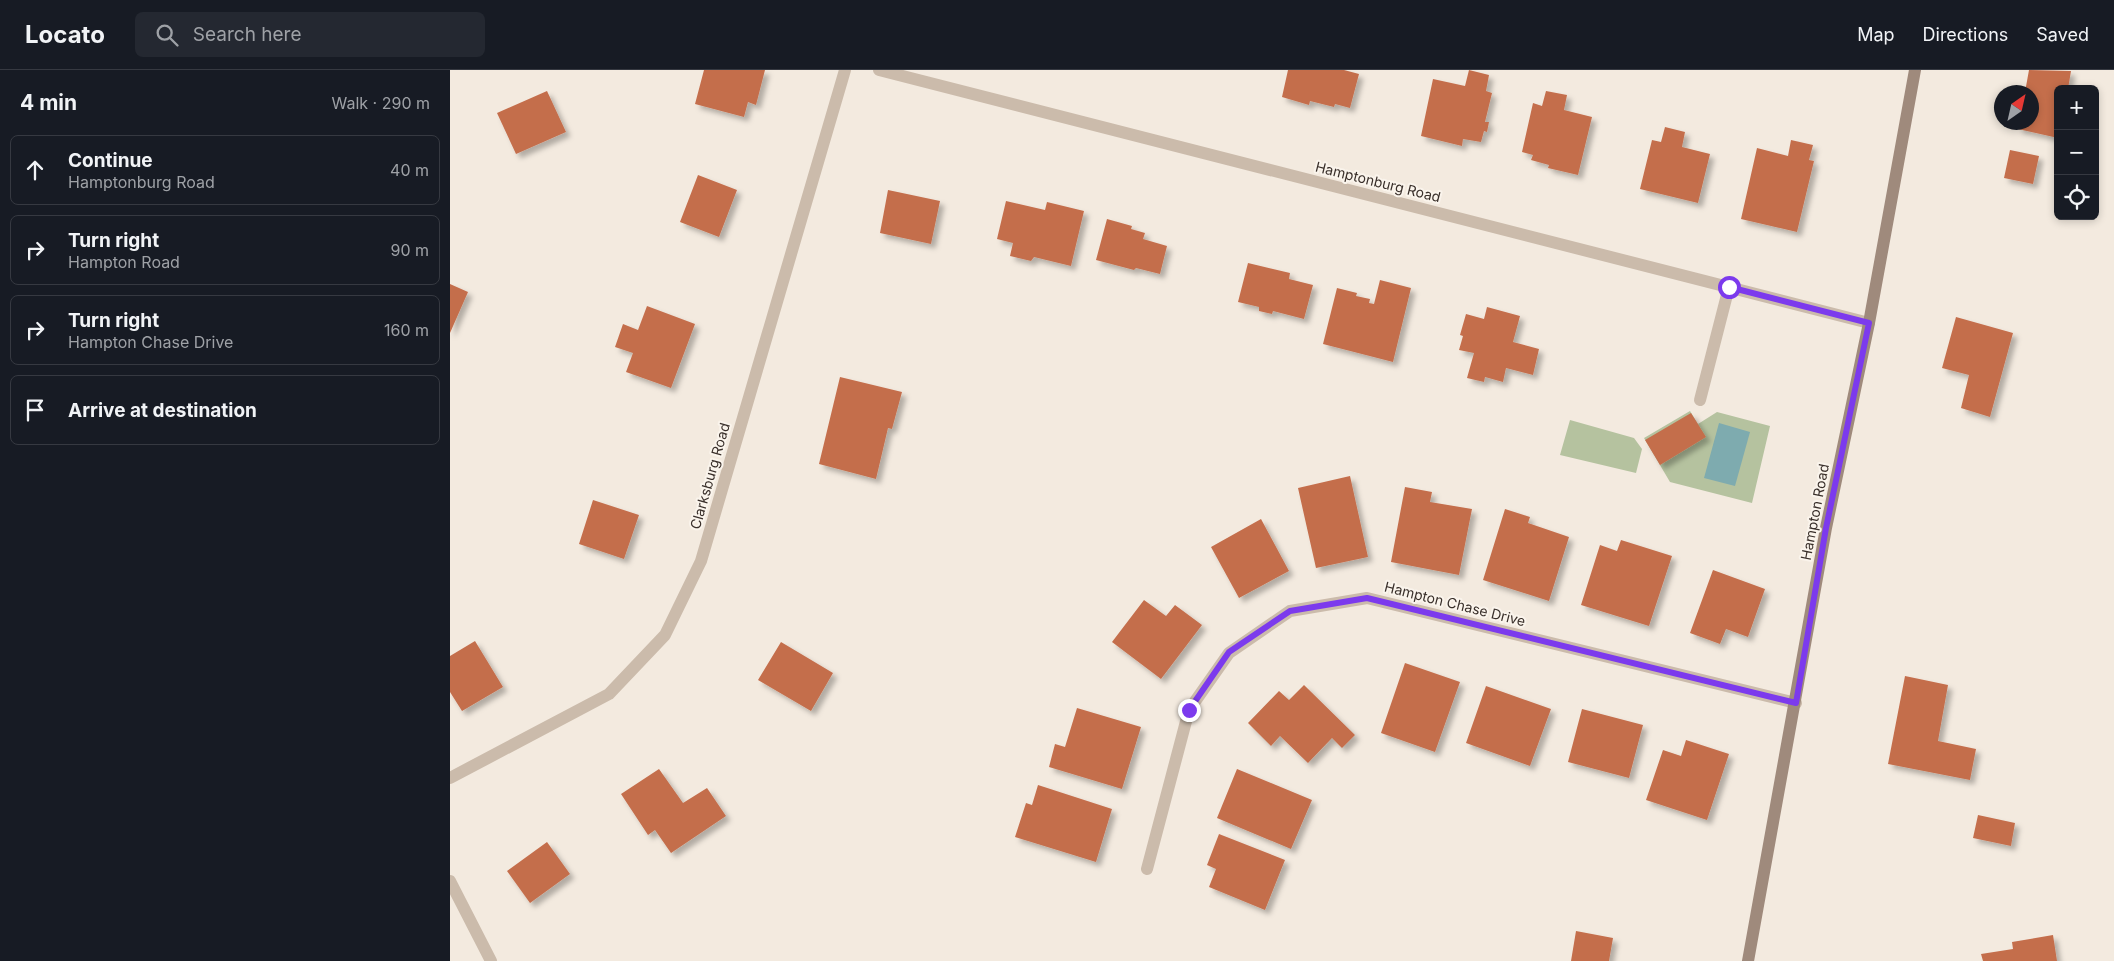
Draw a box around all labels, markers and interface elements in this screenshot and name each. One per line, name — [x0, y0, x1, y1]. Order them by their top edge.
search box — [135, 12, 485, 57]
text: Locato — [25, 20, 105, 49]
icon: search — [153, 21, 181, 49]
text: Search here — [193, 23, 301, 46]
text: Map — [1857, 24, 1895, 45]
text: Directions — [1923, 24, 2008, 45]
text: Saved — [2036, 24, 2089, 45]
north arrow — [1994, 85, 2039, 130]
map controls — [2054, 85, 2099, 220]
button: + — [2054, 85, 2099, 130]
text: 4 min — [20, 90, 77, 115]
text: Walk · 290 m — [332, 93, 430, 113]
button: − — [2054, 130, 2099, 175]
text: Continue — [68, 149, 153, 172]
icon: ahead — [21, 156, 49, 184]
street label: Hamptonburg Road — [1314, 158, 1442, 205]
text: 40 m — [390, 160, 429, 180]
text: Hamptonburg Road — [68, 172, 215, 192]
button: locate — [2054, 175, 2099, 220]
text: Turn right — [68, 229, 159, 252]
icon: right — [21, 236, 49, 264]
text: 90 m — [390, 240, 429, 260]
text: Hampton Road — [68, 252, 180, 272]
route start — [1718, 276, 1741, 299]
text: Turn right — [68, 309, 159, 332]
icon: right — [21, 316, 49, 344]
text: 160 m — [384, 320, 429, 340]
text: Hampton Chase Drive — [68, 332, 233, 352]
icon: arrive — [21, 396, 49, 424]
text: Arrive at destination — [68, 399, 257, 422]
street label: Clarksburg Road — [686, 421, 733, 531]
street label: Hampton Road — [1797, 462, 1832, 562]
street label: Hampton Chase Drive — [1383, 578, 1527, 629]
route end — [1178, 699, 1201, 722]

